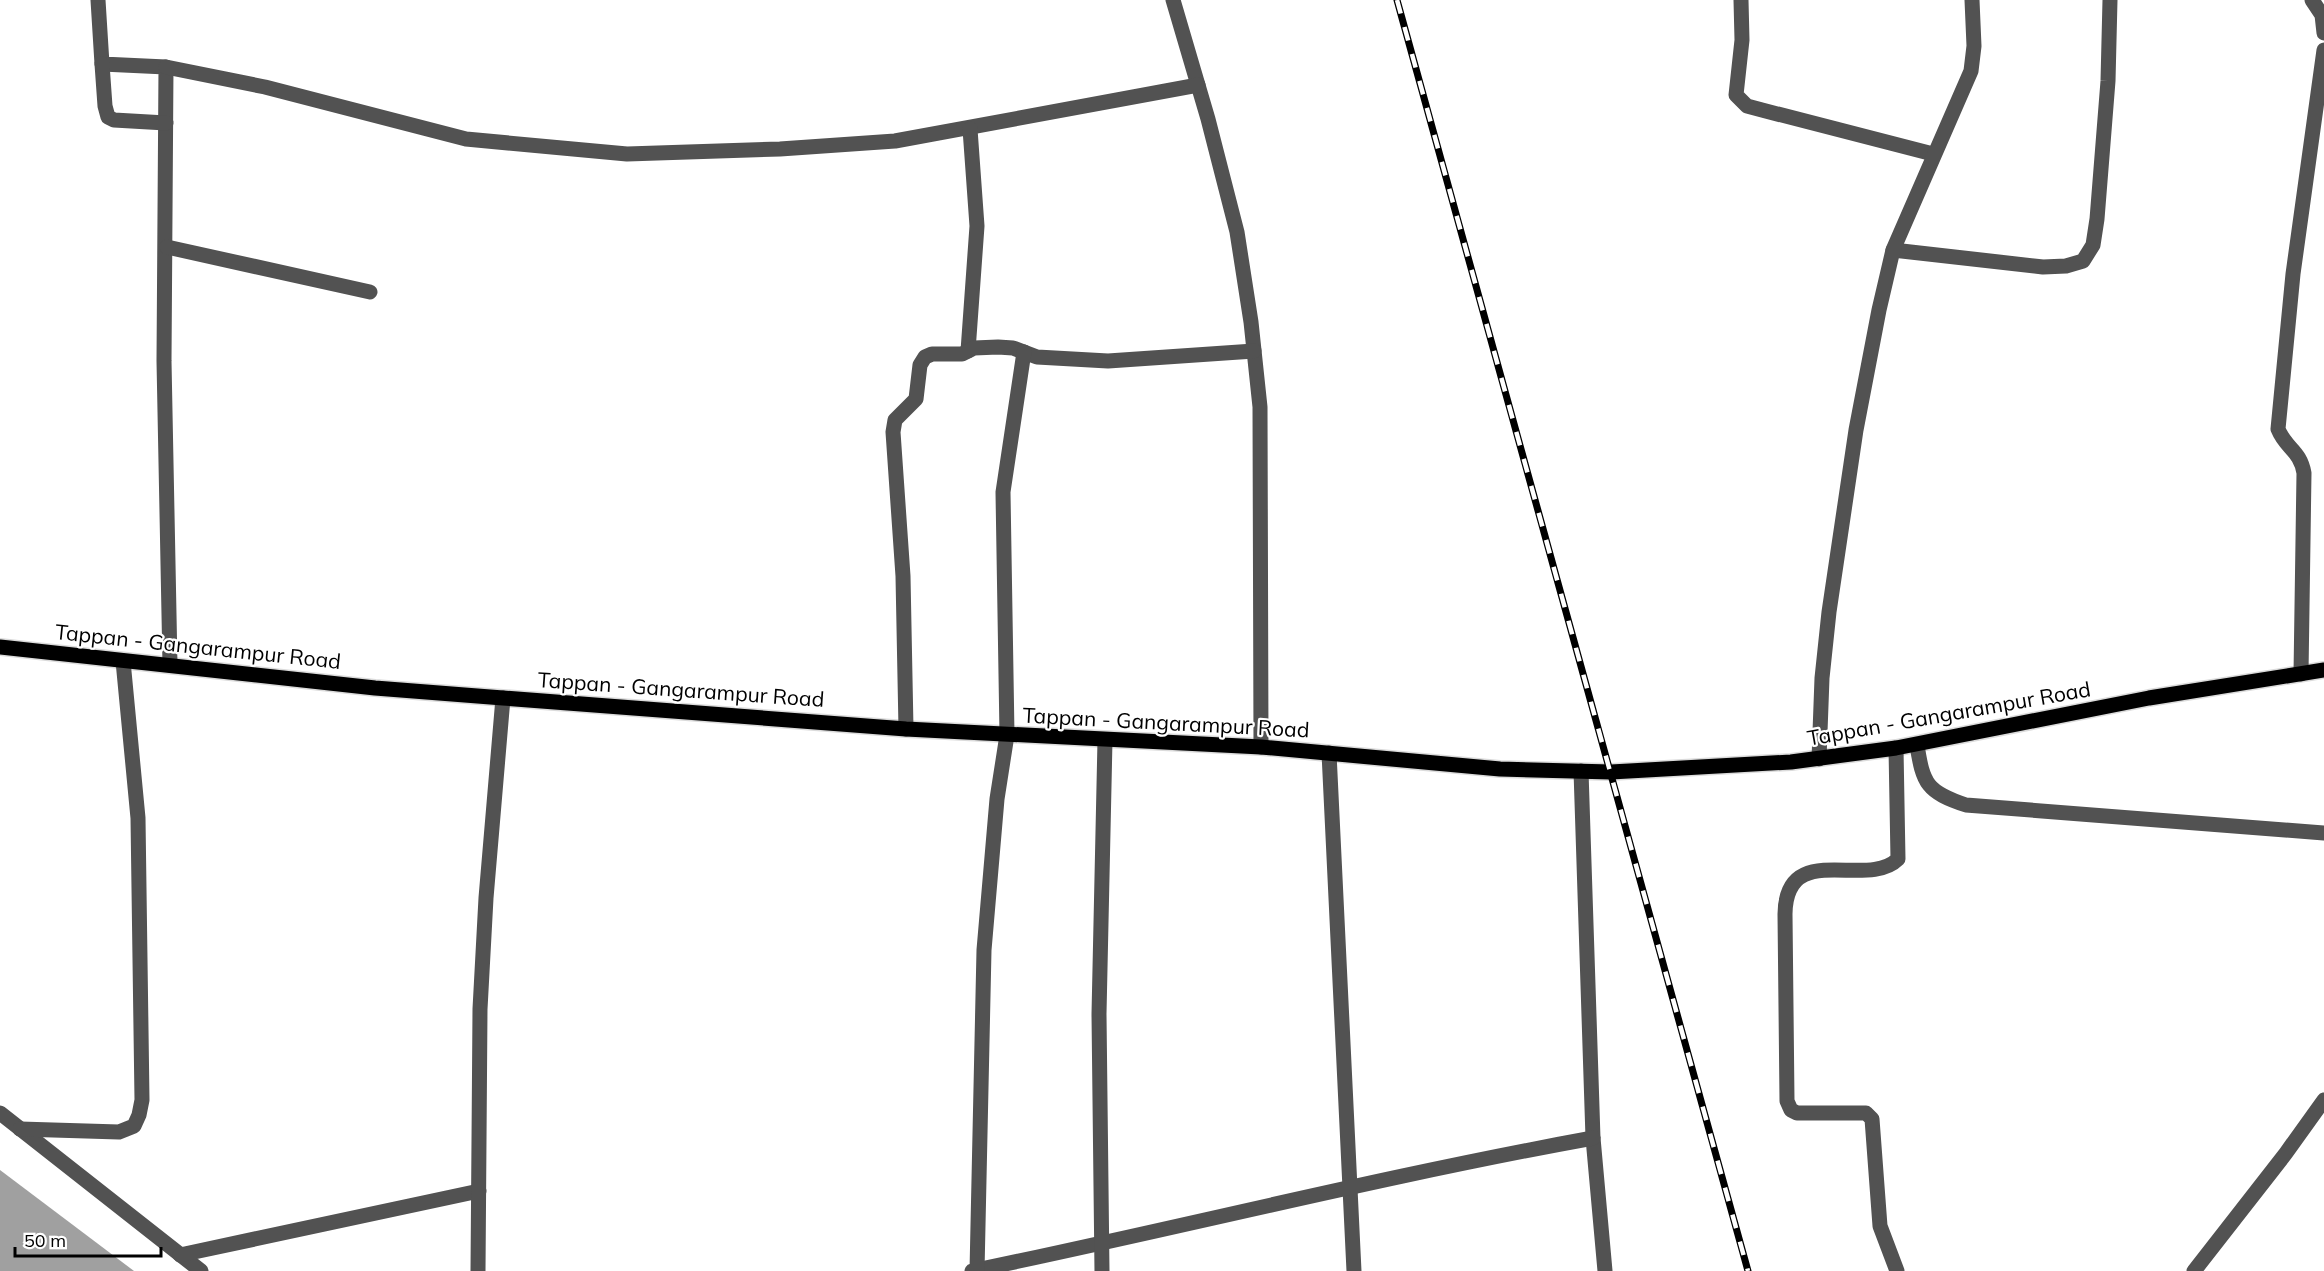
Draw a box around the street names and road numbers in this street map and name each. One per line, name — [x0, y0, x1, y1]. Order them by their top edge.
street label: Tappan - Gangarampur Road — [54, 618, 342, 674]
street label: Tappan - Gangarampur Road — [537, 666, 825, 712]
street label: Tappan - Gangarampur Road — [1805, 675, 2092, 751]
street label: Tappan - Gangarampur Road — [1022, 702, 1310, 742]

